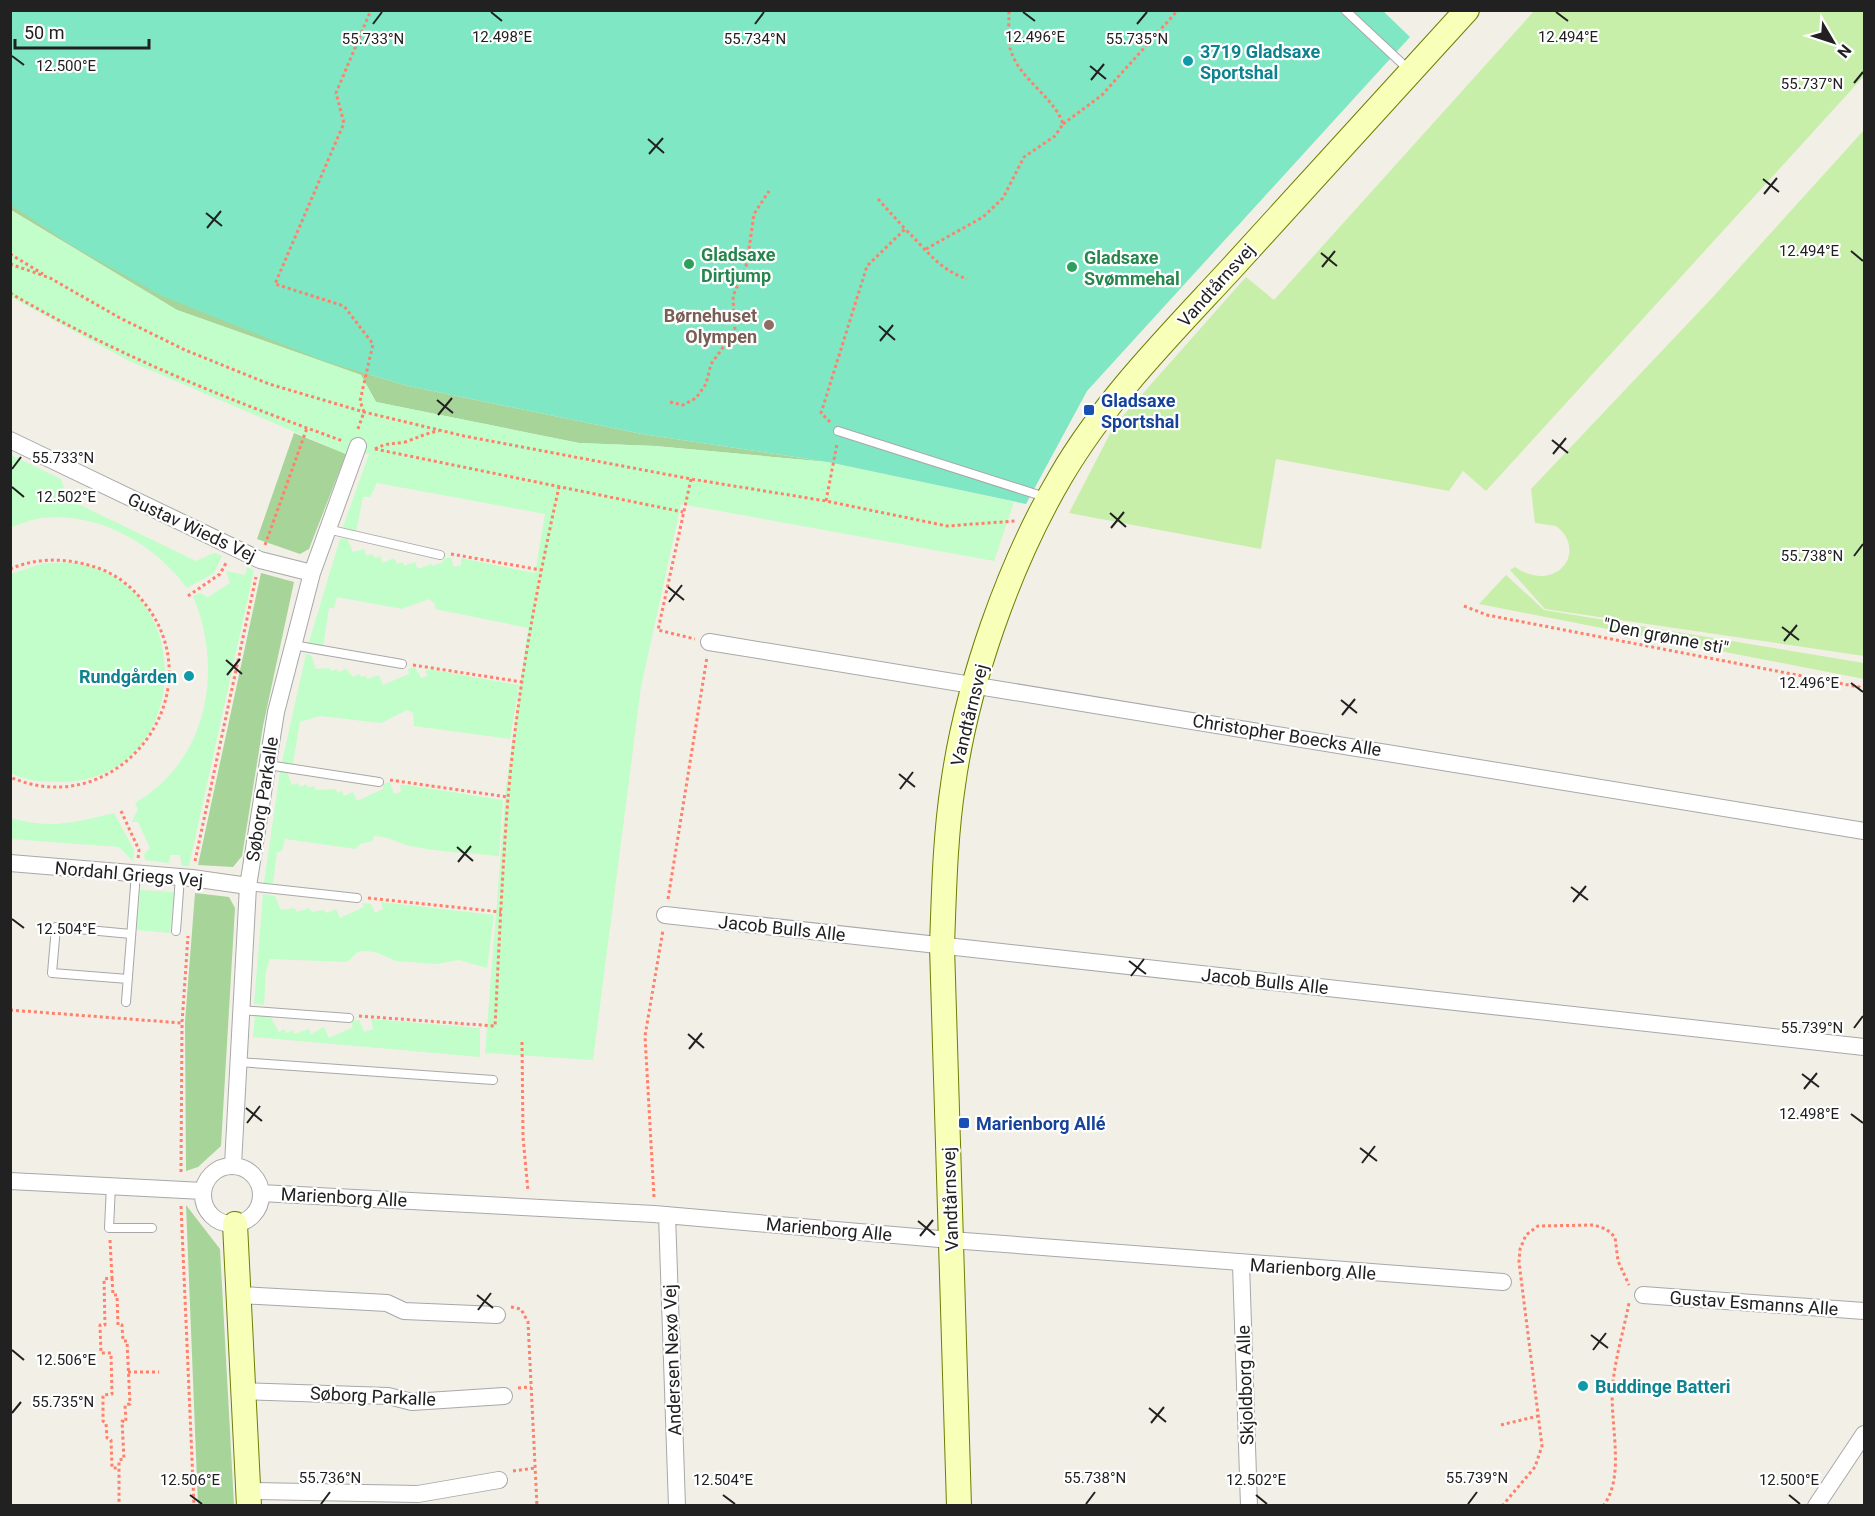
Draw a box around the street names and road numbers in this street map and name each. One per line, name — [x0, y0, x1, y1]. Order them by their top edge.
street label: Vandtårnsvej — [1173, 239, 1259, 331]
street label: Gustav Wieds Vej — [125, 488, 259, 566]
street label: "Den grønne sti" — [1602, 614, 1730, 658]
street label: Vandtårnsvej — [946, 662, 992, 768]
street label: Christopher Boecks Alle — [1191, 710, 1383, 760]
street label: Søborg Parkalle — [242, 735, 282, 863]
street label: Nordahl Griegs Vej — [54, 857, 204, 891]
street label: Jacob Bulls Alle — [717, 911, 847, 945]
street label: Jacob Bulls Alle — [1200, 964, 1330, 998]
street label: Vandtårnsvej — [938, 1146, 962, 1252]
street label: Marienborg Alle — [280, 1183, 408, 1211]
street label: Marienborg Alle — [765, 1213, 893, 1245]
street label: Marienborg Alle — [1249, 1254, 1377, 1284]
street label: Andersen Nexø Vej — [659, 1284, 685, 1436]
street label: Gustav Esmanns Alle — [1669, 1287, 1839, 1319]
street label: Skjoldborg Alle — [1232, 1325, 1258, 1445]
street label: Søborg Parkalle — [309, 1382, 437, 1410]

